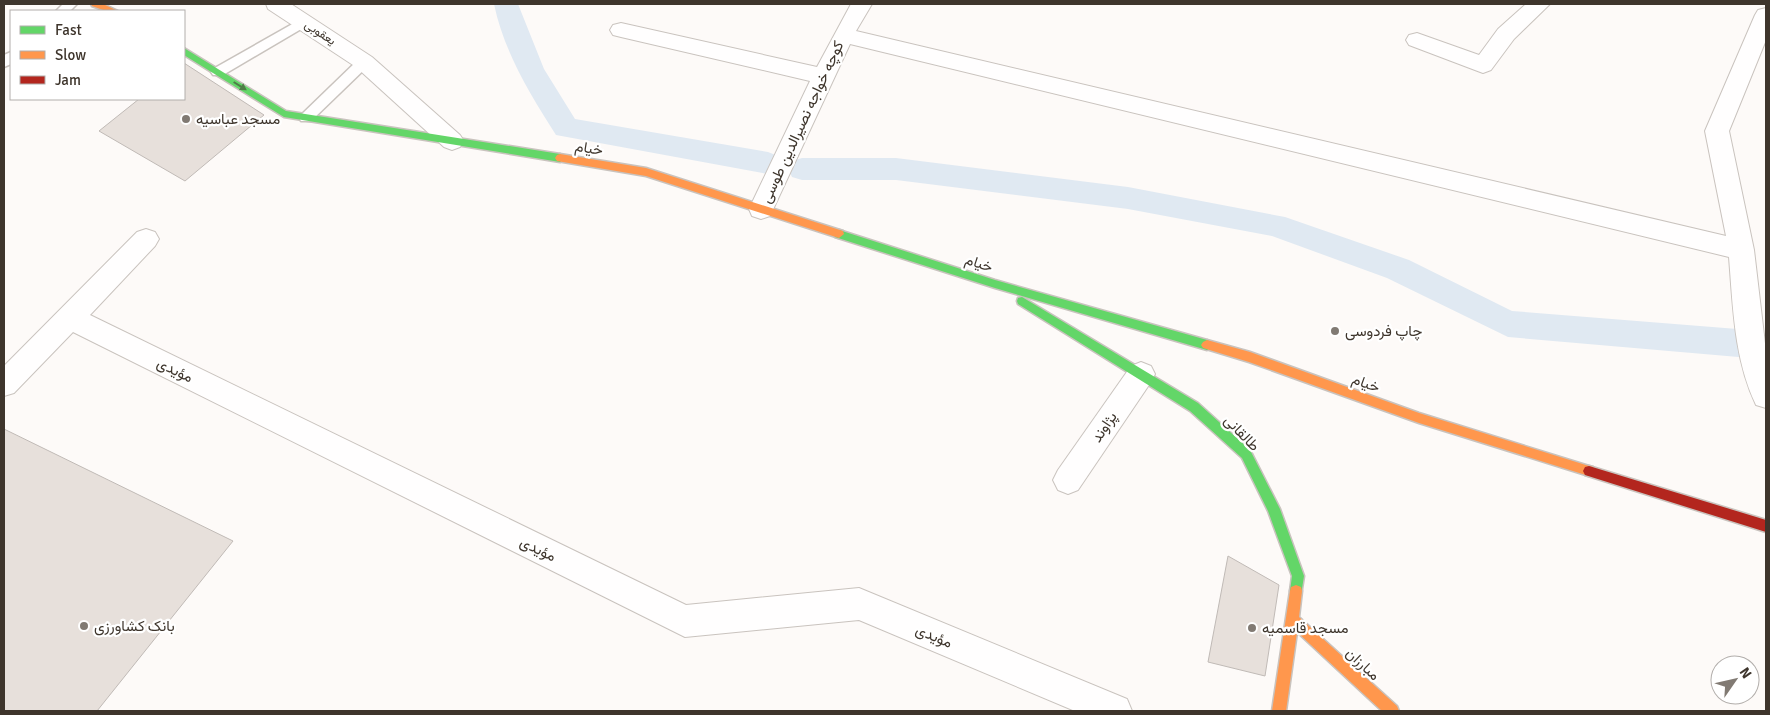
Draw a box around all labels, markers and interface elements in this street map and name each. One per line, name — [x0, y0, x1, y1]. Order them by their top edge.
legend — [10, 10, 185, 100]
street label: یعقوبی — [302, 17, 339, 49]
text: Fast — [55, 21, 82, 39]
street label: کوچه خواجه نصیرالدین طوسی — [756, 38, 849, 206]
text: Slow — [55, 46, 86, 64]
text: Jam — [55, 71, 81, 89]
one-way arrow — [234, 82, 247, 91]
place label: مسجد عباسیه — [196, 110, 280, 128]
marker: مسجد عباسیه — [180, 113, 192, 125]
street label: خیام — [573, 137, 604, 160]
street label: خیام — [962, 250, 995, 277]
place label: چاپ فردوسی — [1345, 322, 1422, 341]
marker: چاپ فردوسی — [1329, 325, 1341, 337]
street label: مؤیدی — [154, 354, 196, 387]
street label: خیام — [1349, 370, 1382, 397]
street label: پژاوند — [1087, 408, 1121, 446]
street label: طالقانی — [1220, 411, 1264, 456]
street label: مؤیدی — [517, 533, 559, 566]
place label: بانک کشاورزی — [94, 617, 175, 636]
place label: مسجد قاسمیه — [1262, 619, 1349, 637]
marker: بانک کشاورزی — [78, 620, 90, 632]
street label: مؤیدی — [913, 620, 955, 653]
marker: مسجد قاسمیه — [1246, 622, 1258, 634]
street label: مبارزان — [1342, 644, 1384, 684]
north arrow — [1710, 655, 1760, 705]
text: N — [1736, 664, 1755, 682]

